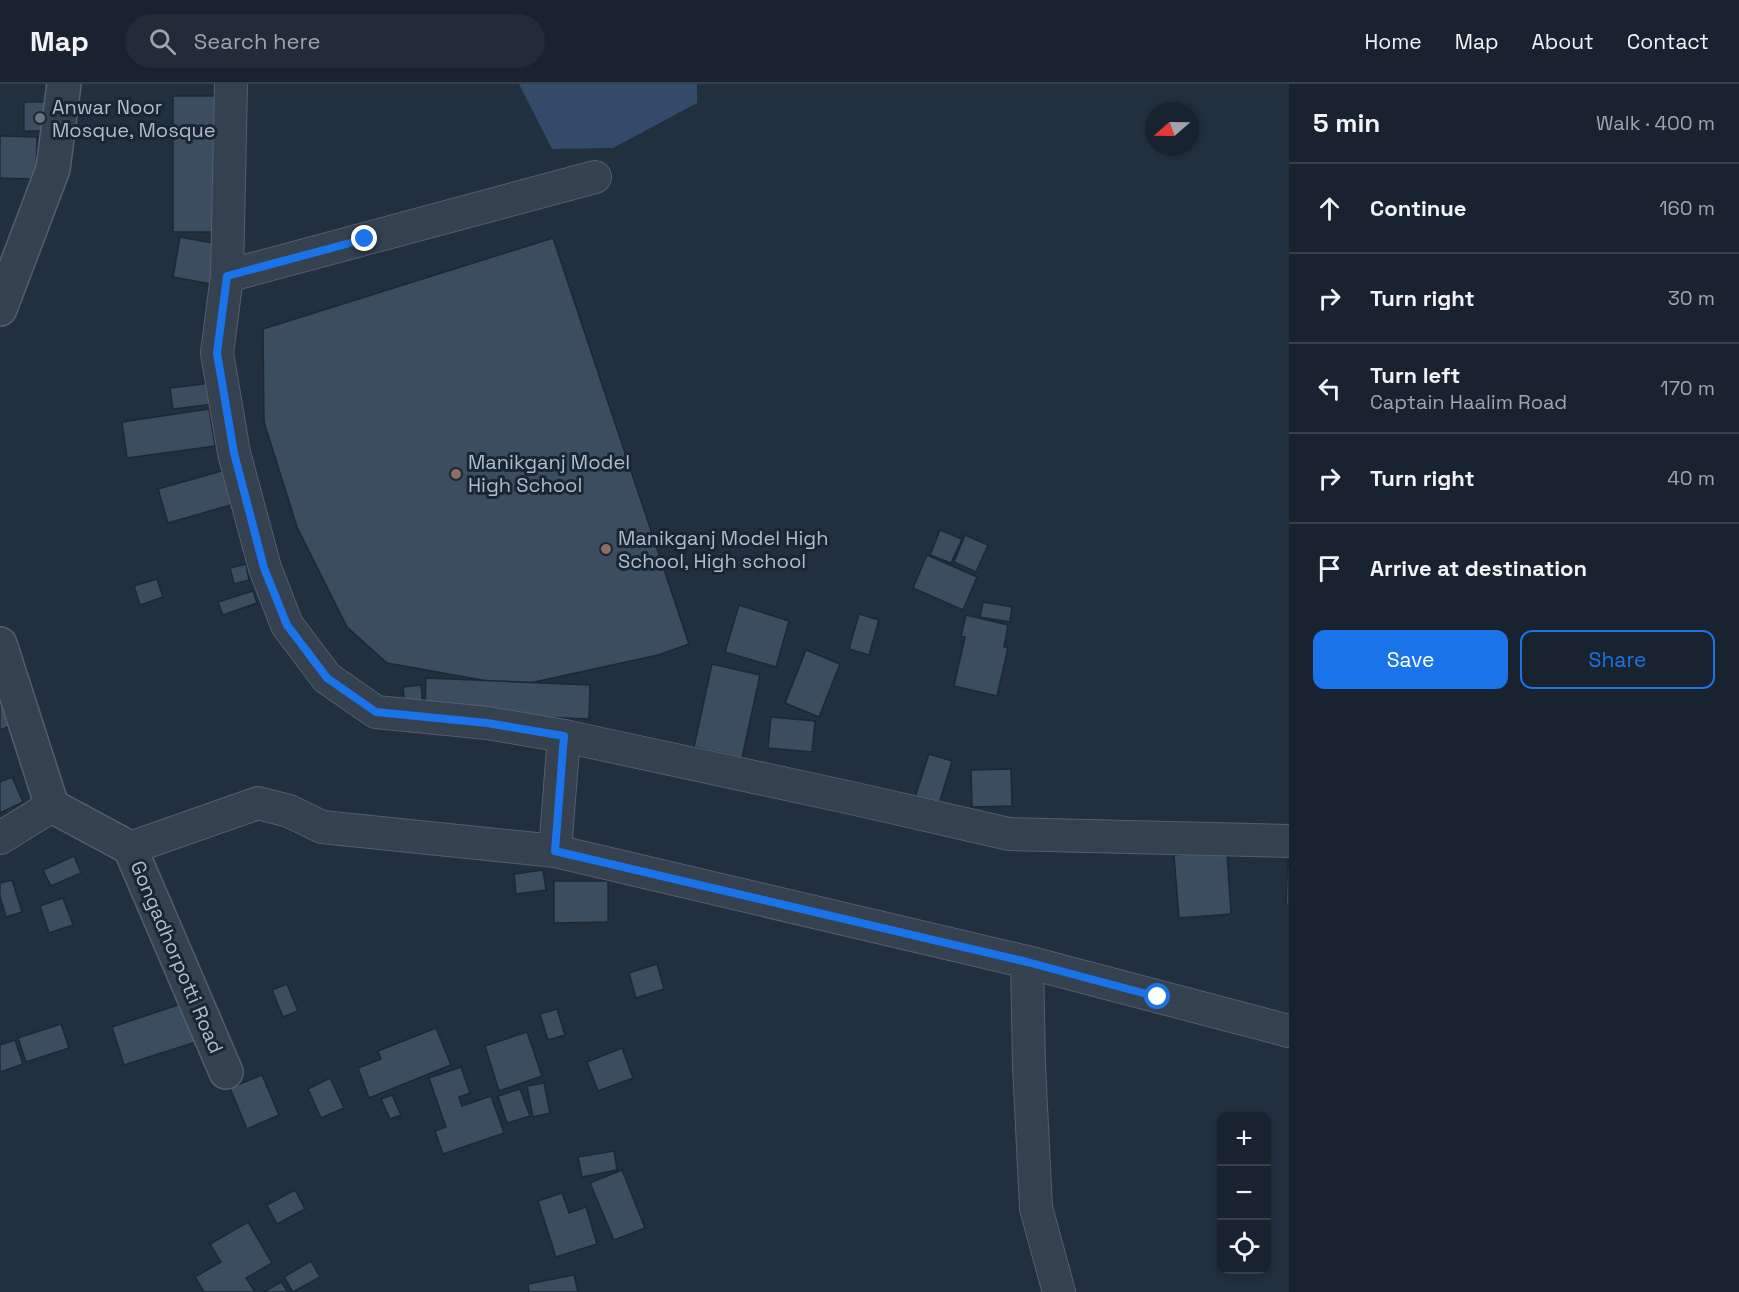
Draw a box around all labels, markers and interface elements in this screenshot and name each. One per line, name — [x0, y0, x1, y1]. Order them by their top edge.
search box — [125, 14, 545, 68]
text: Map — [30, 23, 89, 59]
icon: search — [146, 25, 179, 58]
text: Search here — [194, 27, 321, 55]
text: Home — [1364, 28, 1422, 55]
text: Map — [1455, 28, 1499, 55]
text: About — [1532, 28, 1594, 55]
text: Contact — [1627, 28, 1709, 55]
place label: Anwar Noor Mosque, Mosque — [52, 94, 216, 143]
north arrow — [1145, 102, 1199, 156]
text: 5 min — [1313, 106, 1380, 140]
text: Walk · 400 m — [1596, 110, 1715, 136]
marker: Anwar Noor Mosque, Mosque — [33, 111, 47, 125]
icon: ahead — [1313, 192, 1346, 225]
text: Continue — [1370, 194, 1466, 222]
text: 160 m — [1659, 195, 1715, 221]
route end — [351, 225, 377, 251]
icon: right — [1313, 282, 1346, 315]
text: Turn right — [1370, 284, 1475, 312]
text: 30 m — [1668, 285, 1715, 311]
text: Turn left — [1370, 361, 1460, 389]
icon: left — [1313, 372, 1346, 405]
text: 170 m — [1660, 375, 1715, 401]
text: Captain Haalim Road — [1370, 389, 1567, 415]
place label: Manikganj Model High School — [468, 449, 630, 498]
icon: right — [1313, 462, 1346, 495]
text: Turn right — [1370, 464, 1475, 492]
text: 40 m — [1667, 465, 1715, 491]
marker: Manikganj Model High School — [449, 467, 463, 481]
place label: Manikganj Model High School, High school — [618, 525, 828, 574]
marker: Manikganj Model High School, High school — [599, 542, 613, 556]
icon: arrive — [1313, 552, 1346, 585]
text: Arrive at destination — [1370, 554, 1587, 582]
button: Save — [1313, 630, 1508, 689]
button: Share — [1520, 630, 1715, 689]
street label: Gongadhorpotti Road — [125, 857, 229, 1057]
route start — [1144, 983, 1170, 1009]
map controls — [1217, 1112, 1271, 1274]
button: + — [1217, 1112, 1271, 1166]
button: − — [1217, 1166, 1271, 1220]
button: locate — [1217, 1220, 1271, 1274]

